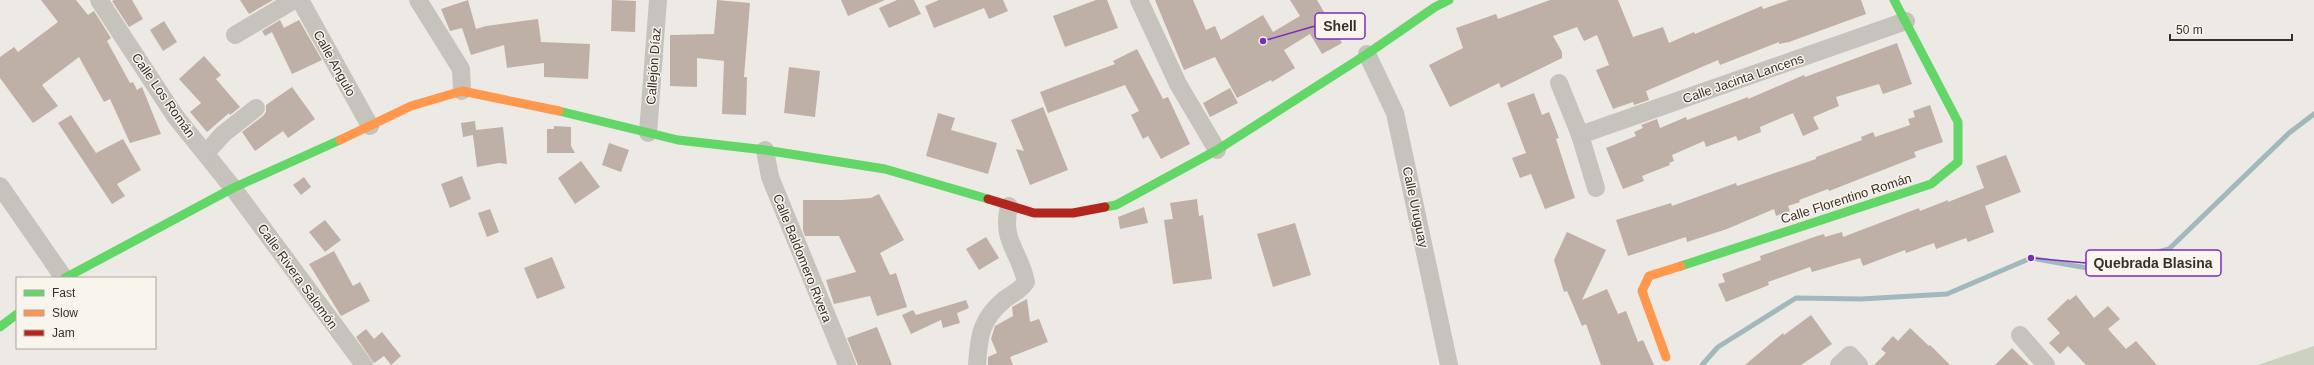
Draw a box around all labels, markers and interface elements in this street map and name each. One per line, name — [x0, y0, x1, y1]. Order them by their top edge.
callout: Shell — [1315, 13, 1365, 39]
scale bar — [2170, 16, 2292, 42]
text: Shell — [1323, 18, 1357, 34]
text: 50 m — [2176, 23, 2203, 37]
street label: Callejón Díaz — [643, 27, 664, 105]
street label: Calle Angulo — [310, 28, 359, 99]
street label: Calle Los Román — [129, 50, 198, 140]
street label: Calle Jacinta Lancens — [1681, 51, 1806, 106]
street label: Calle Uruguay — [1400, 165, 1432, 249]
street label: Calle Florentino Román — [1779, 170, 1913, 227]
street label: Calle Baldomero Rivera — [770, 192, 835, 325]
street label: Calle Rivera Salomón — [255, 221, 341, 332]
callout: Quebrada Blasina — [2086, 250, 2221, 276]
text: Quebrada Blasina — [2093, 255, 2213, 271]
legend — [16, 277, 156, 349]
text: Fast — [52, 286, 76, 300]
text: Slow — [52, 306, 78, 320]
text: Jam — [52, 326, 75, 340]

